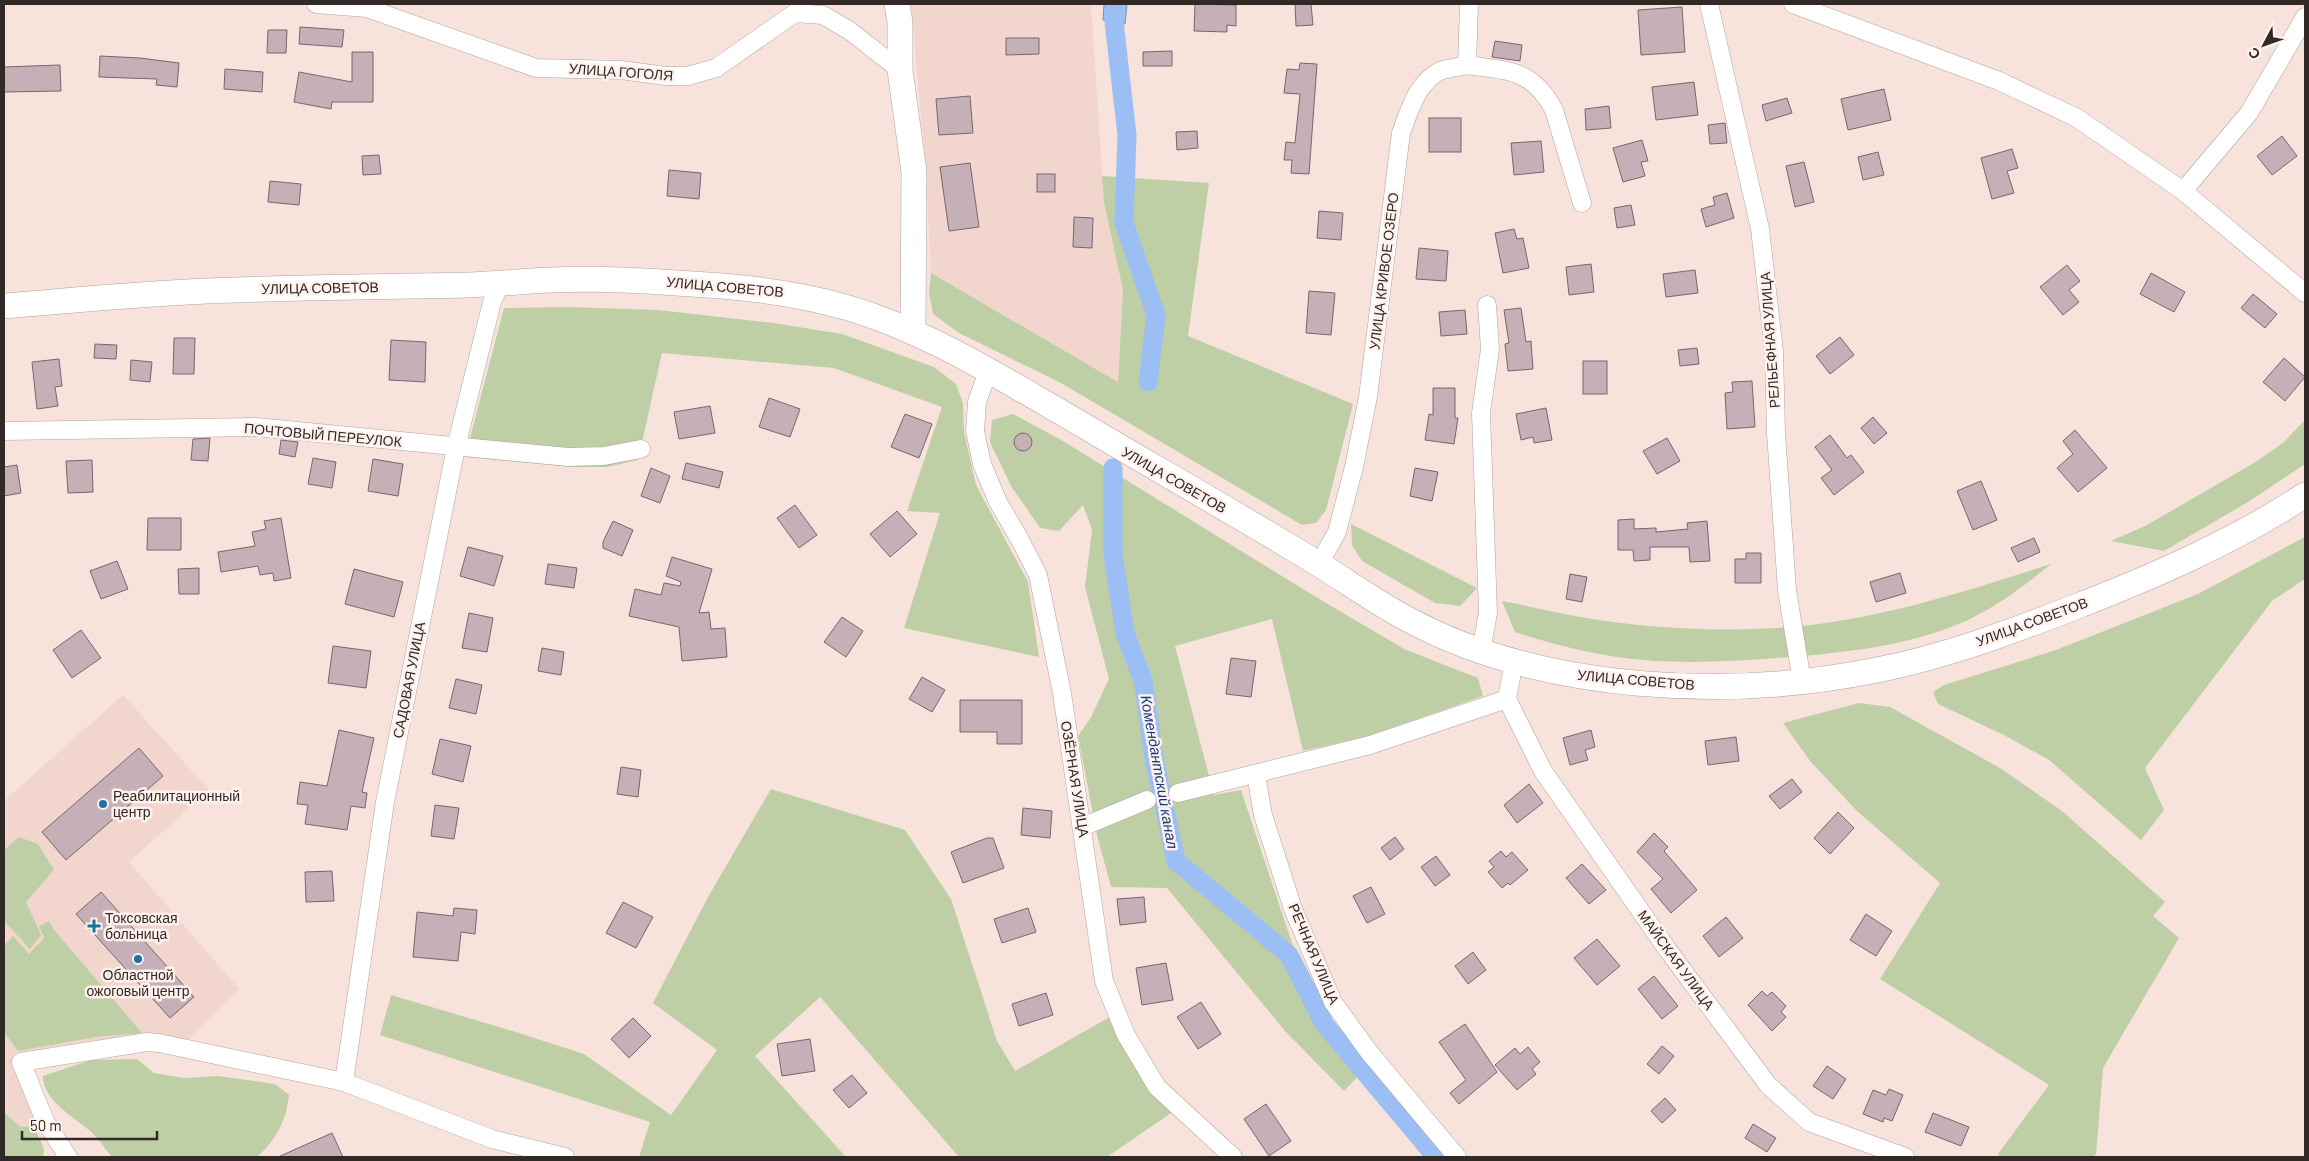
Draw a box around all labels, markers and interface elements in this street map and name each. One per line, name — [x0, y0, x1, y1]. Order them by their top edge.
north arrow — [2239, 20, 2289, 70]
text: С — [2244, 44, 2264, 63]
street label: УЛИЦА ГОГОЛЯ — [568, 59, 674, 84]
street label: УЛИЦА КРИВОЕ ОЗЕРО — [1365, 191, 1402, 351]
street label: РЕЛЬЕФНАЯ УЛИЦА — [1756, 271, 1783, 409]
street label: УЛИЦА СОВЕТОВ — [666, 273, 784, 300]
street label: УЛИЦА СОВЕТОВ — [261, 278, 379, 297]
street label: ПОЧТОВЫЙ ПЕРЕУЛОК — [244, 419, 403, 450]
street label: УЛИЦА СОВЕТОВ — [1119, 443, 1229, 516]
street label: УЛИЦА СОВЕТОВ — [1974, 593, 2090, 650]
street label: САДОВАЯ УЛИЦА — [389, 619, 428, 740]
street label: УЛИЦА СОВЕТОВ — [1577, 666, 1695, 693]
water label: Комендантский канал — [1138, 694, 1182, 851]
street label: ОЗЁРНАЯ УЛИЦА — [1058, 719, 1093, 839]
place label: Реабилитационный центр — [113, 787, 240, 820]
marker: Реабилитационный центр — [97, 798, 109, 810]
street label: РЕЧНАЯ УЛИЦА — [1286, 901, 1344, 1007]
street label: МАЙСКАЯ УЛИЦА — [1635, 907, 1719, 1013]
place label: Токсовская больница — [105, 909, 178, 942]
marker: Токсовская больница — [87, 919, 101, 933]
marker: Областной ожоговый центр — [132, 953, 144, 965]
place label: Областной ожоговый центр — [86, 966, 190, 999]
scale bar — [22, 1108, 158, 1140]
text: 50 m — [30, 1116, 62, 1134]

